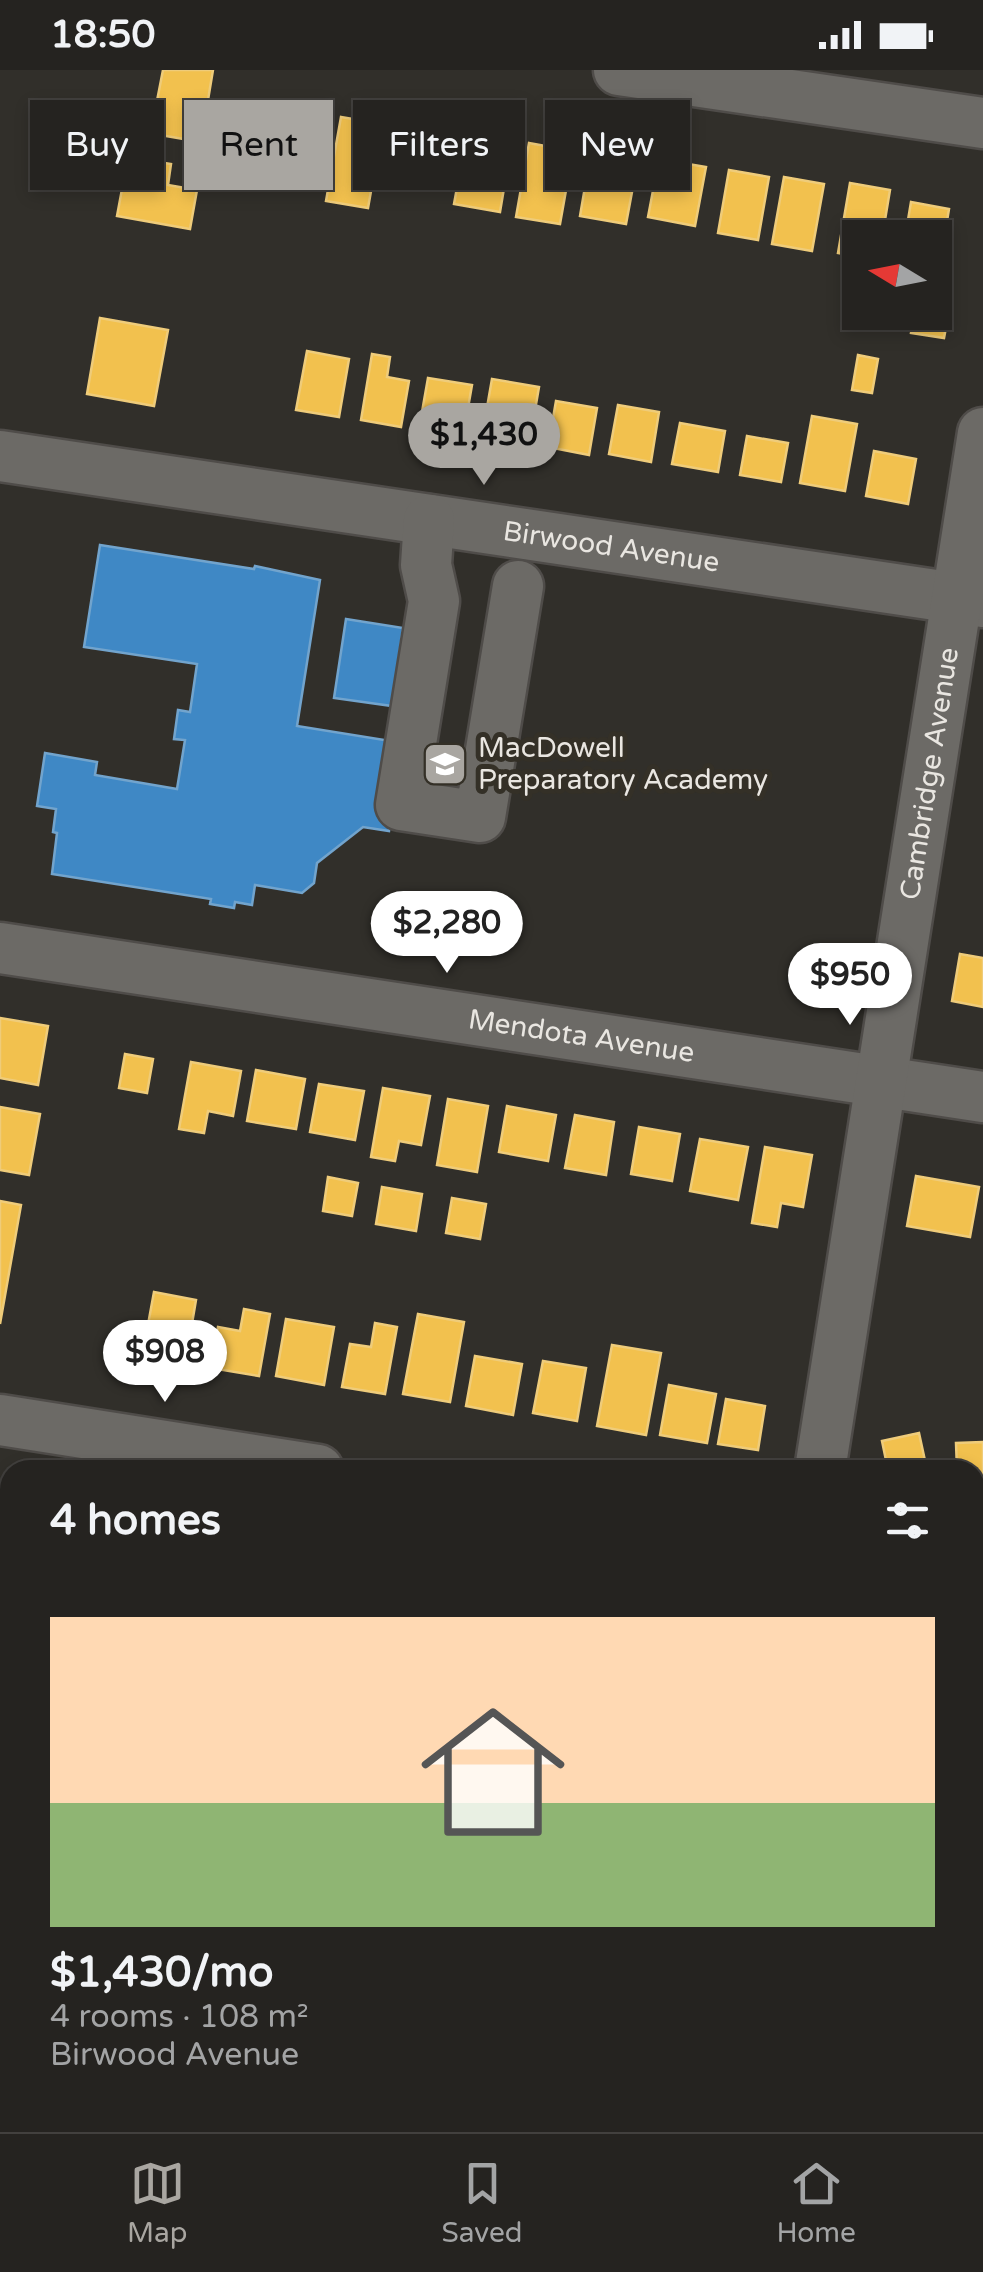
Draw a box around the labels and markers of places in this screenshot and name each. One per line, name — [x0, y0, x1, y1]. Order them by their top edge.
pin: $1,430 — [403, 403, 565, 488]
place label: MacDowell Preparatory Academy — [478, 731, 768, 797]
school or university icon: MacDowell Preparatory Academy — [422, 741, 468, 787]
pin: $2,280 — [366, 891, 528, 976]
pin: $950 — [791, 943, 909, 1028]
pin: $908 — [106, 1320, 224, 1405]

